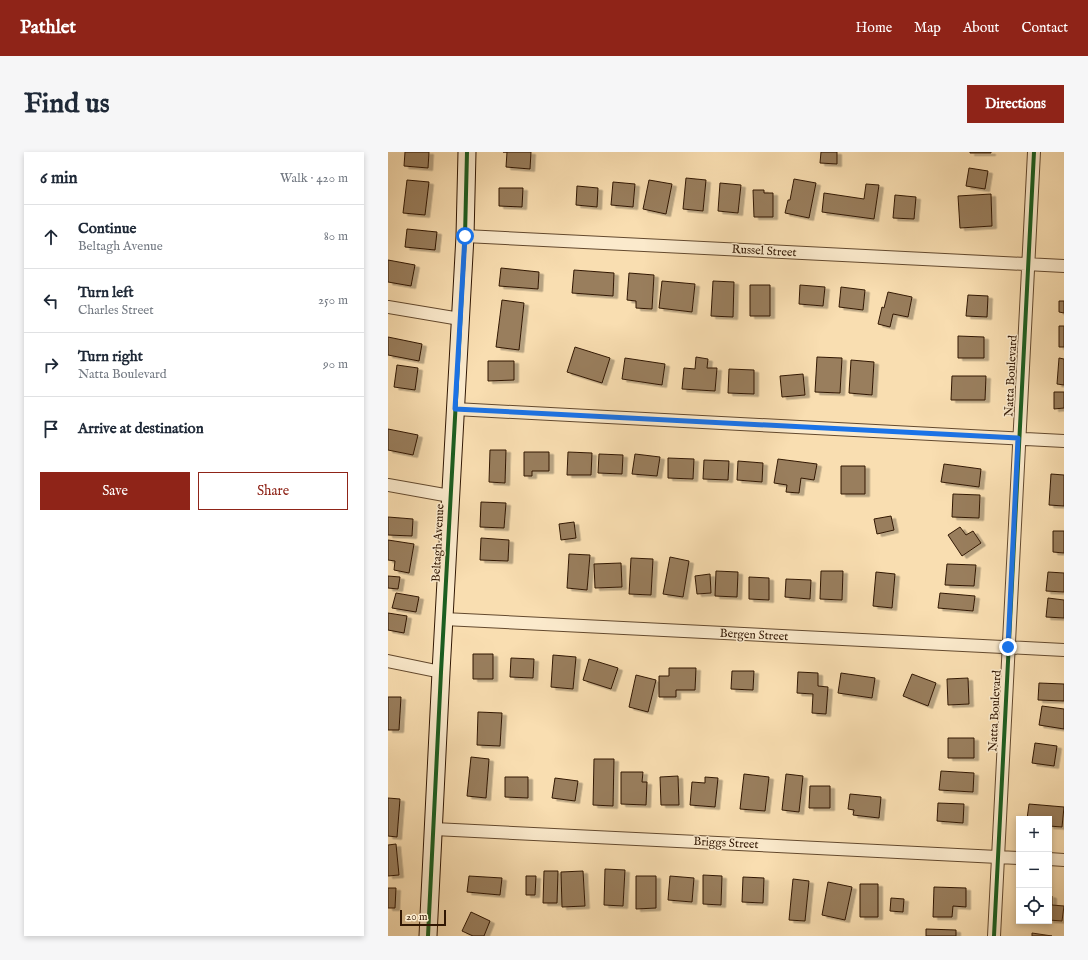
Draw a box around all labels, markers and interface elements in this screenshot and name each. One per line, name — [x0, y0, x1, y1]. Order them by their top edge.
text: Pathlet — [20, 16, 76, 40]
text: Home — [856, 19, 892, 37]
text: Map — [914, 19, 941, 37]
text: About — [963, 19, 999, 37]
text: Contact — [1021, 19, 1068, 37]
button: Directions — [967, 85, 1064, 123]
text: Find us — [24, 87, 110, 122]
text: 6 min — [40, 168, 78, 189]
text: Walk · 420 m — [280, 170, 348, 187]
text: Continue — [78, 219, 136, 238]
icon: ahead — [40, 226, 62, 248]
route start — [456, 227, 474, 245]
text: 80 m — [324, 228, 348, 245]
text: Beltagh Avenue — [78, 238, 163, 255]
street label: Russel Street — [731, 242, 797, 260]
text: Turn left — [78, 283, 134, 302]
icon: left — [40, 290, 62, 312]
text: 250 m — [318, 292, 348, 309]
text: Charles Street — [78, 302, 154, 319]
street label: Natta Boulevard — [1001, 334, 1021, 417]
text: Turn right — [78, 347, 143, 366]
icon: right — [40, 354, 62, 376]
text: 90 m — [323, 356, 348, 373]
text: Natta Boulevard — [78, 366, 167, 383]
icon: arrive — [40, 418, 62, 440]
text: Arrive at destination — [78, 419, 204, 438]
button: Save — [40, 472, 190, 510]
button: Share — [198, 472, 348, 510]
street label: Beltagh Avenue — [428, 503, 448, 582]
street label: Bergen Street — [719, 626, 789, 644]
route end — [999, 638, 1017, 656]
street label: Natta Boulevard — [985, 669, 1005, 752]
map controls — [1016, 816, 1052, 924]
button: + — [1016, 816, 1052, 852]
street label: Briggs Street — [693, 834, 759, 852]
button: − — [1016, 852, 1052, 888]
button: locate — [1016, 888, 1052, 924]
scale bar — [400, 908, 446, 927]
text: 20 m — [406, 910, 427, 924]

